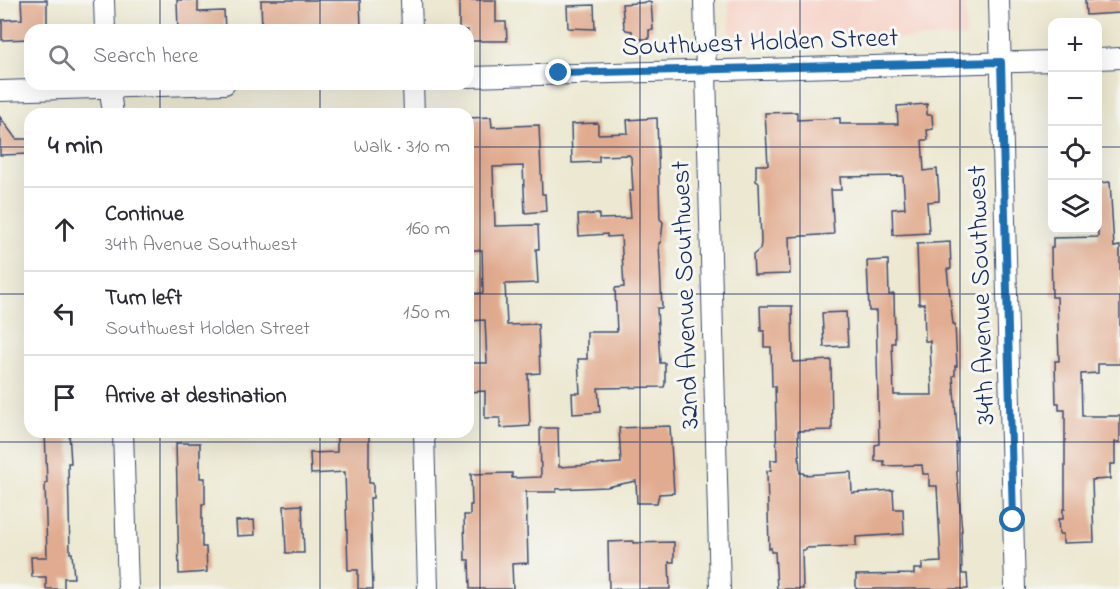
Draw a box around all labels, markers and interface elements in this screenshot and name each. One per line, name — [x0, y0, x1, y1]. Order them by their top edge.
map controls — [1048, 18, 1102, 234]
button: + — [1048, 18, 1102, 72]
street label: Southwest Holden Street — [621, 19, 899, 68]
search box — [24, 24, 474, 90]
icon: search — [45, 41, 78, 74]
text: Search here — [93, 41, 198, 73]
route end — [545, 59, 571, 85]
button: − — [1048, 72, 1102, 126]
button: locate — [1048, 126, 1102, 180]
text: 4 min — [48, 128, 103, 166]
text: Walk · 310 m — [354, 133, 450, 162]
street label: 32nd Avenue Southwest — [662, 160, 711, 430]
street label: 34th Avenue Southwest — [958, 164, 1007, 425]
button: layers — [1048, 180, 1102, 234]
text: Continue — [105, 199, 184, 231]
icon: ahead — [48, 213, 81, 246]
text: 160 m — [406, 215, 450, 244]
text: 34th Avenue Southwest — [105, 231, 297, 260]
text: Turn left — [105, 283, 182, 315]
icon: left — [48, 297, 81, 330]
text: 150 m — [403, 299, 450, 328]
text: Southwest Holden Street — [105, 315, 310, 344]
icon: arrive — [48, 381, 81, 414]
text: Arrive at destination — [105, 381, 287, 413]
route start — [999, 506, 1025, 532]

